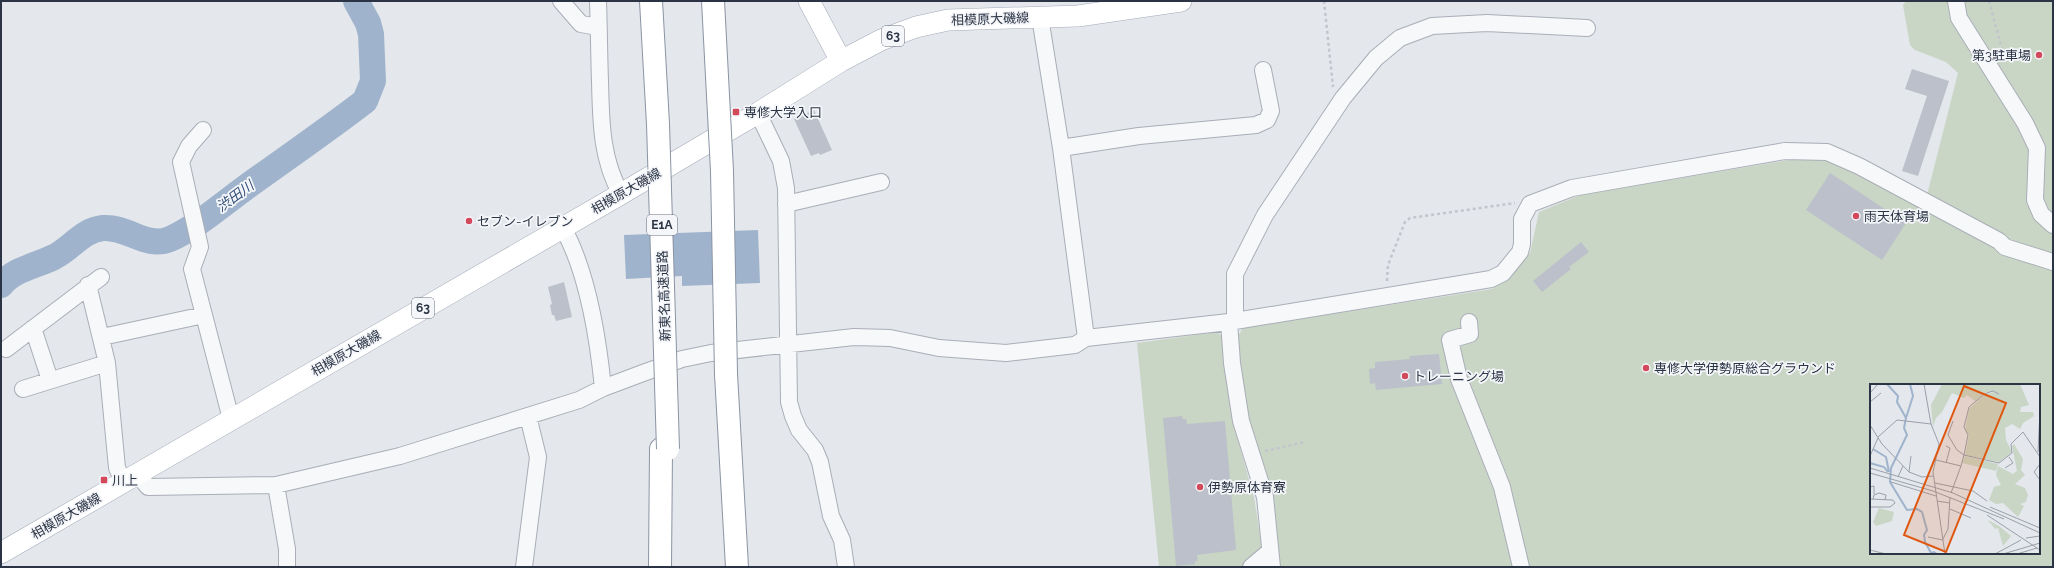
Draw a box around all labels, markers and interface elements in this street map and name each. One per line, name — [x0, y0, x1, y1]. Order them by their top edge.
street label: 相模原大磯線 — [951, 10, 1029, 28]
road number: 63 — [882, 26, 904, 46]
place label: 第3駐車場 — [1972, 48, 2031, 63]
marker: 第3駐車場 — [2034, 50, 2044, 60]
place label: 専修大学入口 — [744, 105, 822, 120]
marker: 専修大学入口 — [731, 107, 741, 117]
street label: 相模原大磯線 — [588, 165, 664, 217]
water label: 渋田川 — [213, 176, 258, 215]
place label: 雨天体育場 — [1864, 209, 1929, 224]
marker: 雨天体育場 — [1851, 211, 1861, 221]
place label: セブン-イレブン — [477, 214, 574, 229]
road number: E1A — [647, 215, 677, 235]
marker: セブン-イレブン — [464, 216, 474, 226]
street label: 新東名高速道路 — [655, 250, 673, 342]
road number: 63 — [412, 298, 434, 318]
street label: 相模原大磯線 — [308, 327, 384, 379]
place label: 専修大学伊勢原総合グラウンド — [1654, 361, 1836, 376]
marker: 専修大学伊勢原総合グラウンド — [1641, 363, 1651, 373]
place label: トレーニング場 — [1413, 369, 1504, 384]
marker: トレーニング場 — [1400, 371, 1410, 381]
inset map — [1870, 384, 2040, 554]
place label: 川上 — [112, 473, 138, 488]
marker: 川上 — [99, 475, 109, 485]
place label: 伊勢原体育寮 — [1208, 480, 1286, 495]
marker: 伊勢原体育寮 — [1195, 482, 1205, 492]
street label: 相模原大磯線 — [28, 490, 104, 542]

